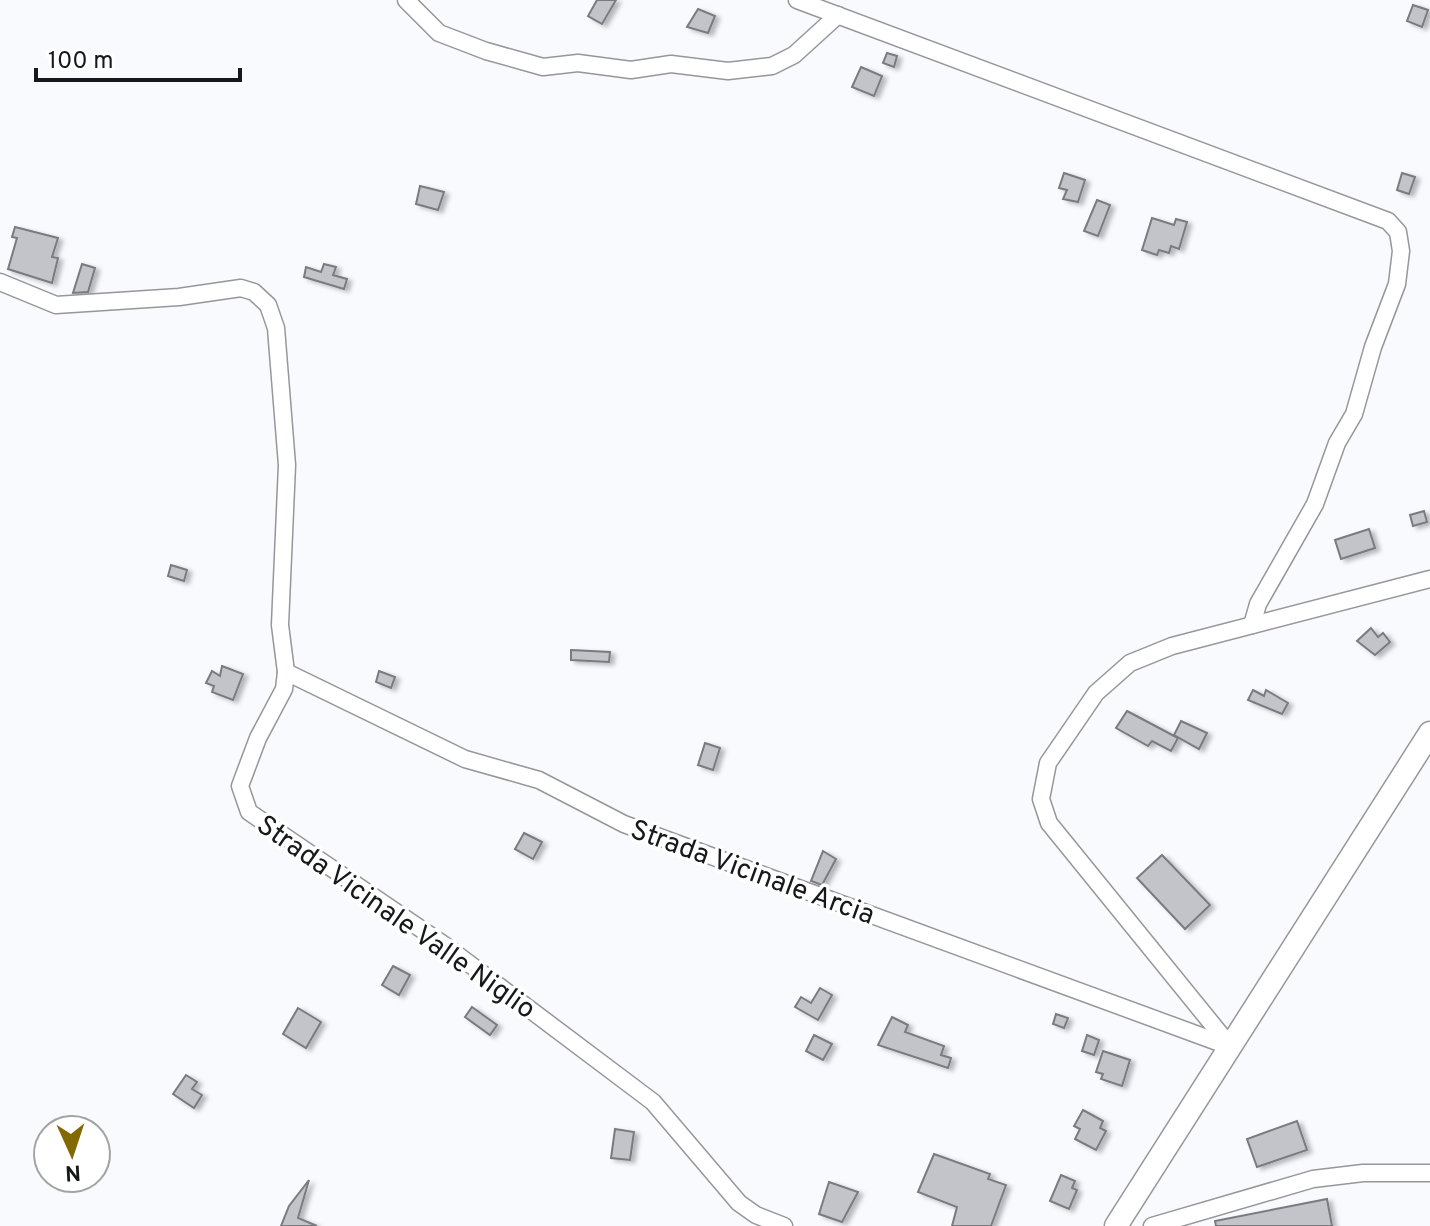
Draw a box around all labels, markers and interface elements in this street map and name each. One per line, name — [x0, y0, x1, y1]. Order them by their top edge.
scale bar — [36, 32, 240, 82]
text: 100 m — [48, 47, 114, 77]
street label: Strada Vicinale Valle Niglio — [249, 808, 542, 1029]
street label: Strada Vicinale Arcia — [625, 813, 879, 935]
north arrow — [32, 1114, 112, 1194]
text: N — [64, 1158, 82, 1185]

